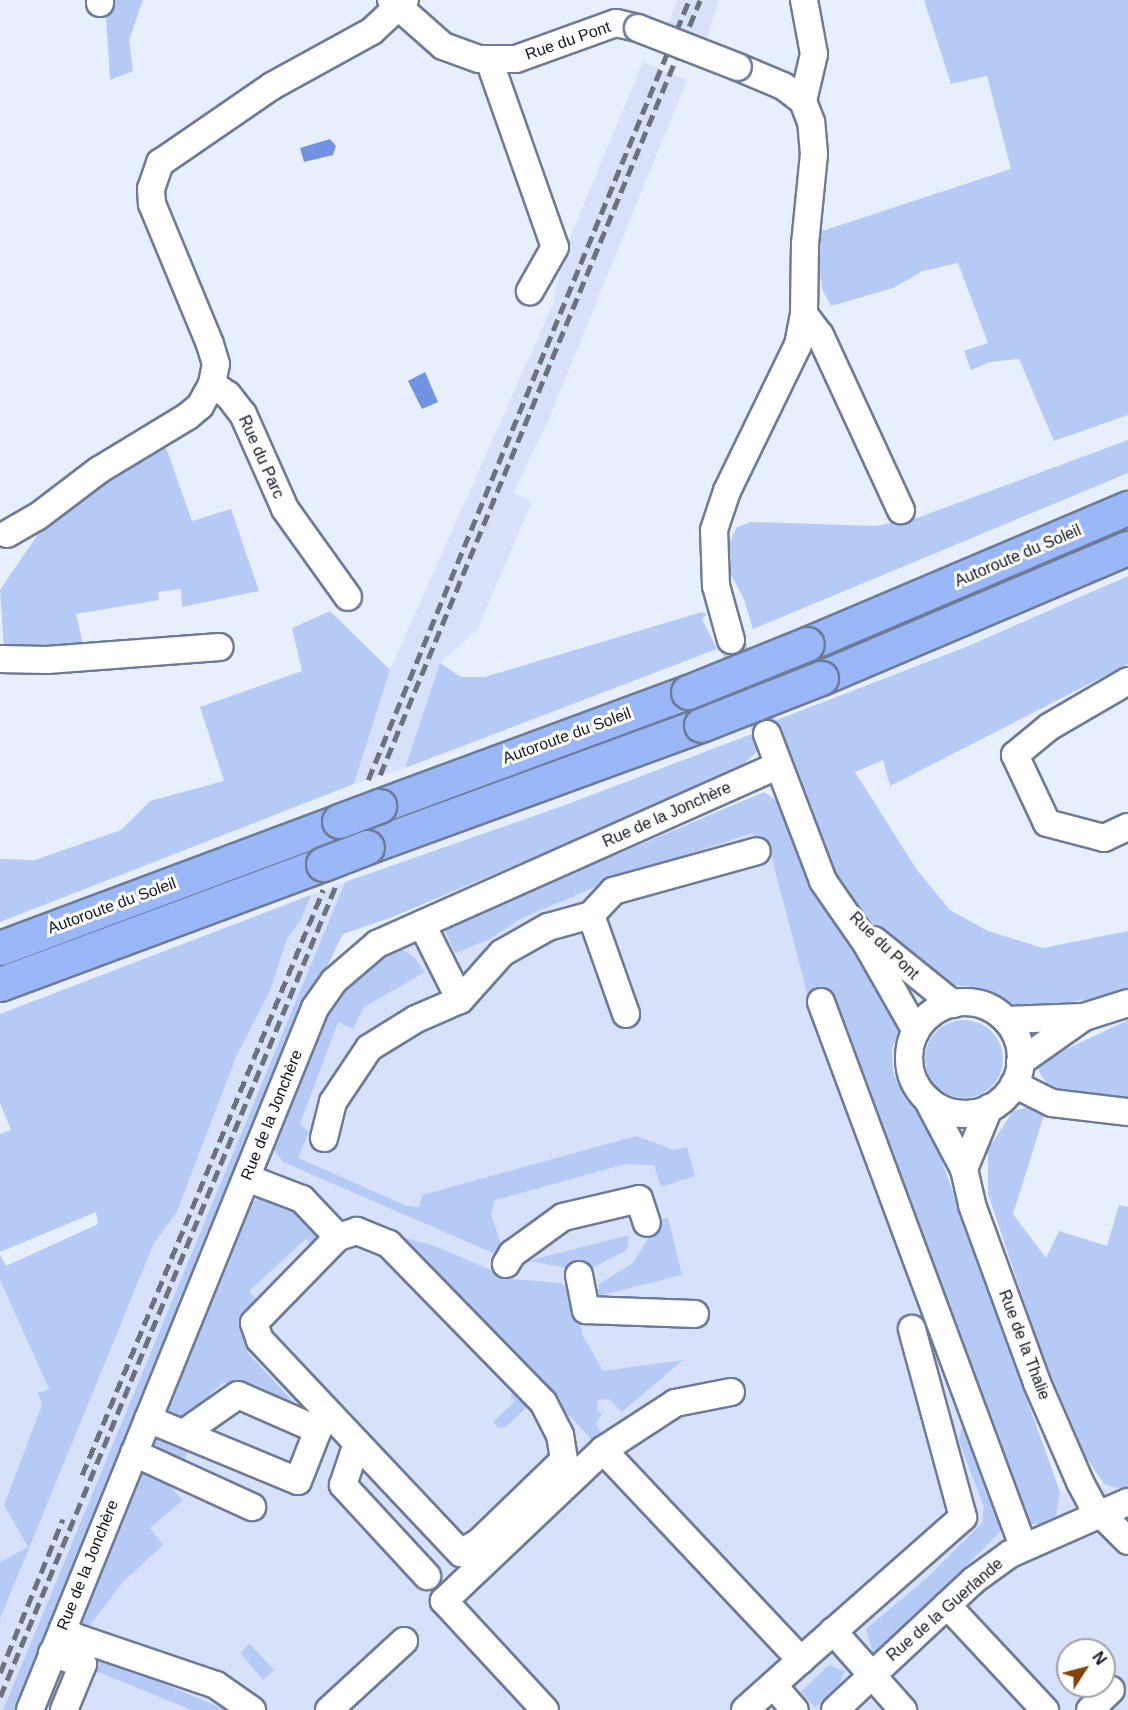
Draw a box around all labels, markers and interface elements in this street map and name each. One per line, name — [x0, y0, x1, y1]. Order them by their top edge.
street label: Rue du Pont — [523, 17, 613, 65]
street label: Rue du Parc — [234, 412, 288, 502]
street label: Autoroute du Soleil — [952, 521, 1084, 591]
street label: Autoroute du Soleil — [500, 704, 634, 768]
street label: Rue de la Jonchère — [600, 778, 734, 852]
street label: Autoroute du Soleil — [45, 874, 179, 938]
street label: Rue du Pont — [845, 908, 923, 984]
street label: Rue de la Jonchère — [237, 1047, 307, 1183]
street label: Rue de la Thalie — [994, 1287, 1054, 1403]
street label: Rue de la Jonchère — [53, 1497, 123, 1633]
street label: Rue de la Guerlande — [883, 1554, 1007, 1666]
north arrow — [1056, 1638, 1116, 1698]
text: N — [1089, 1649, 1110, 1668]

